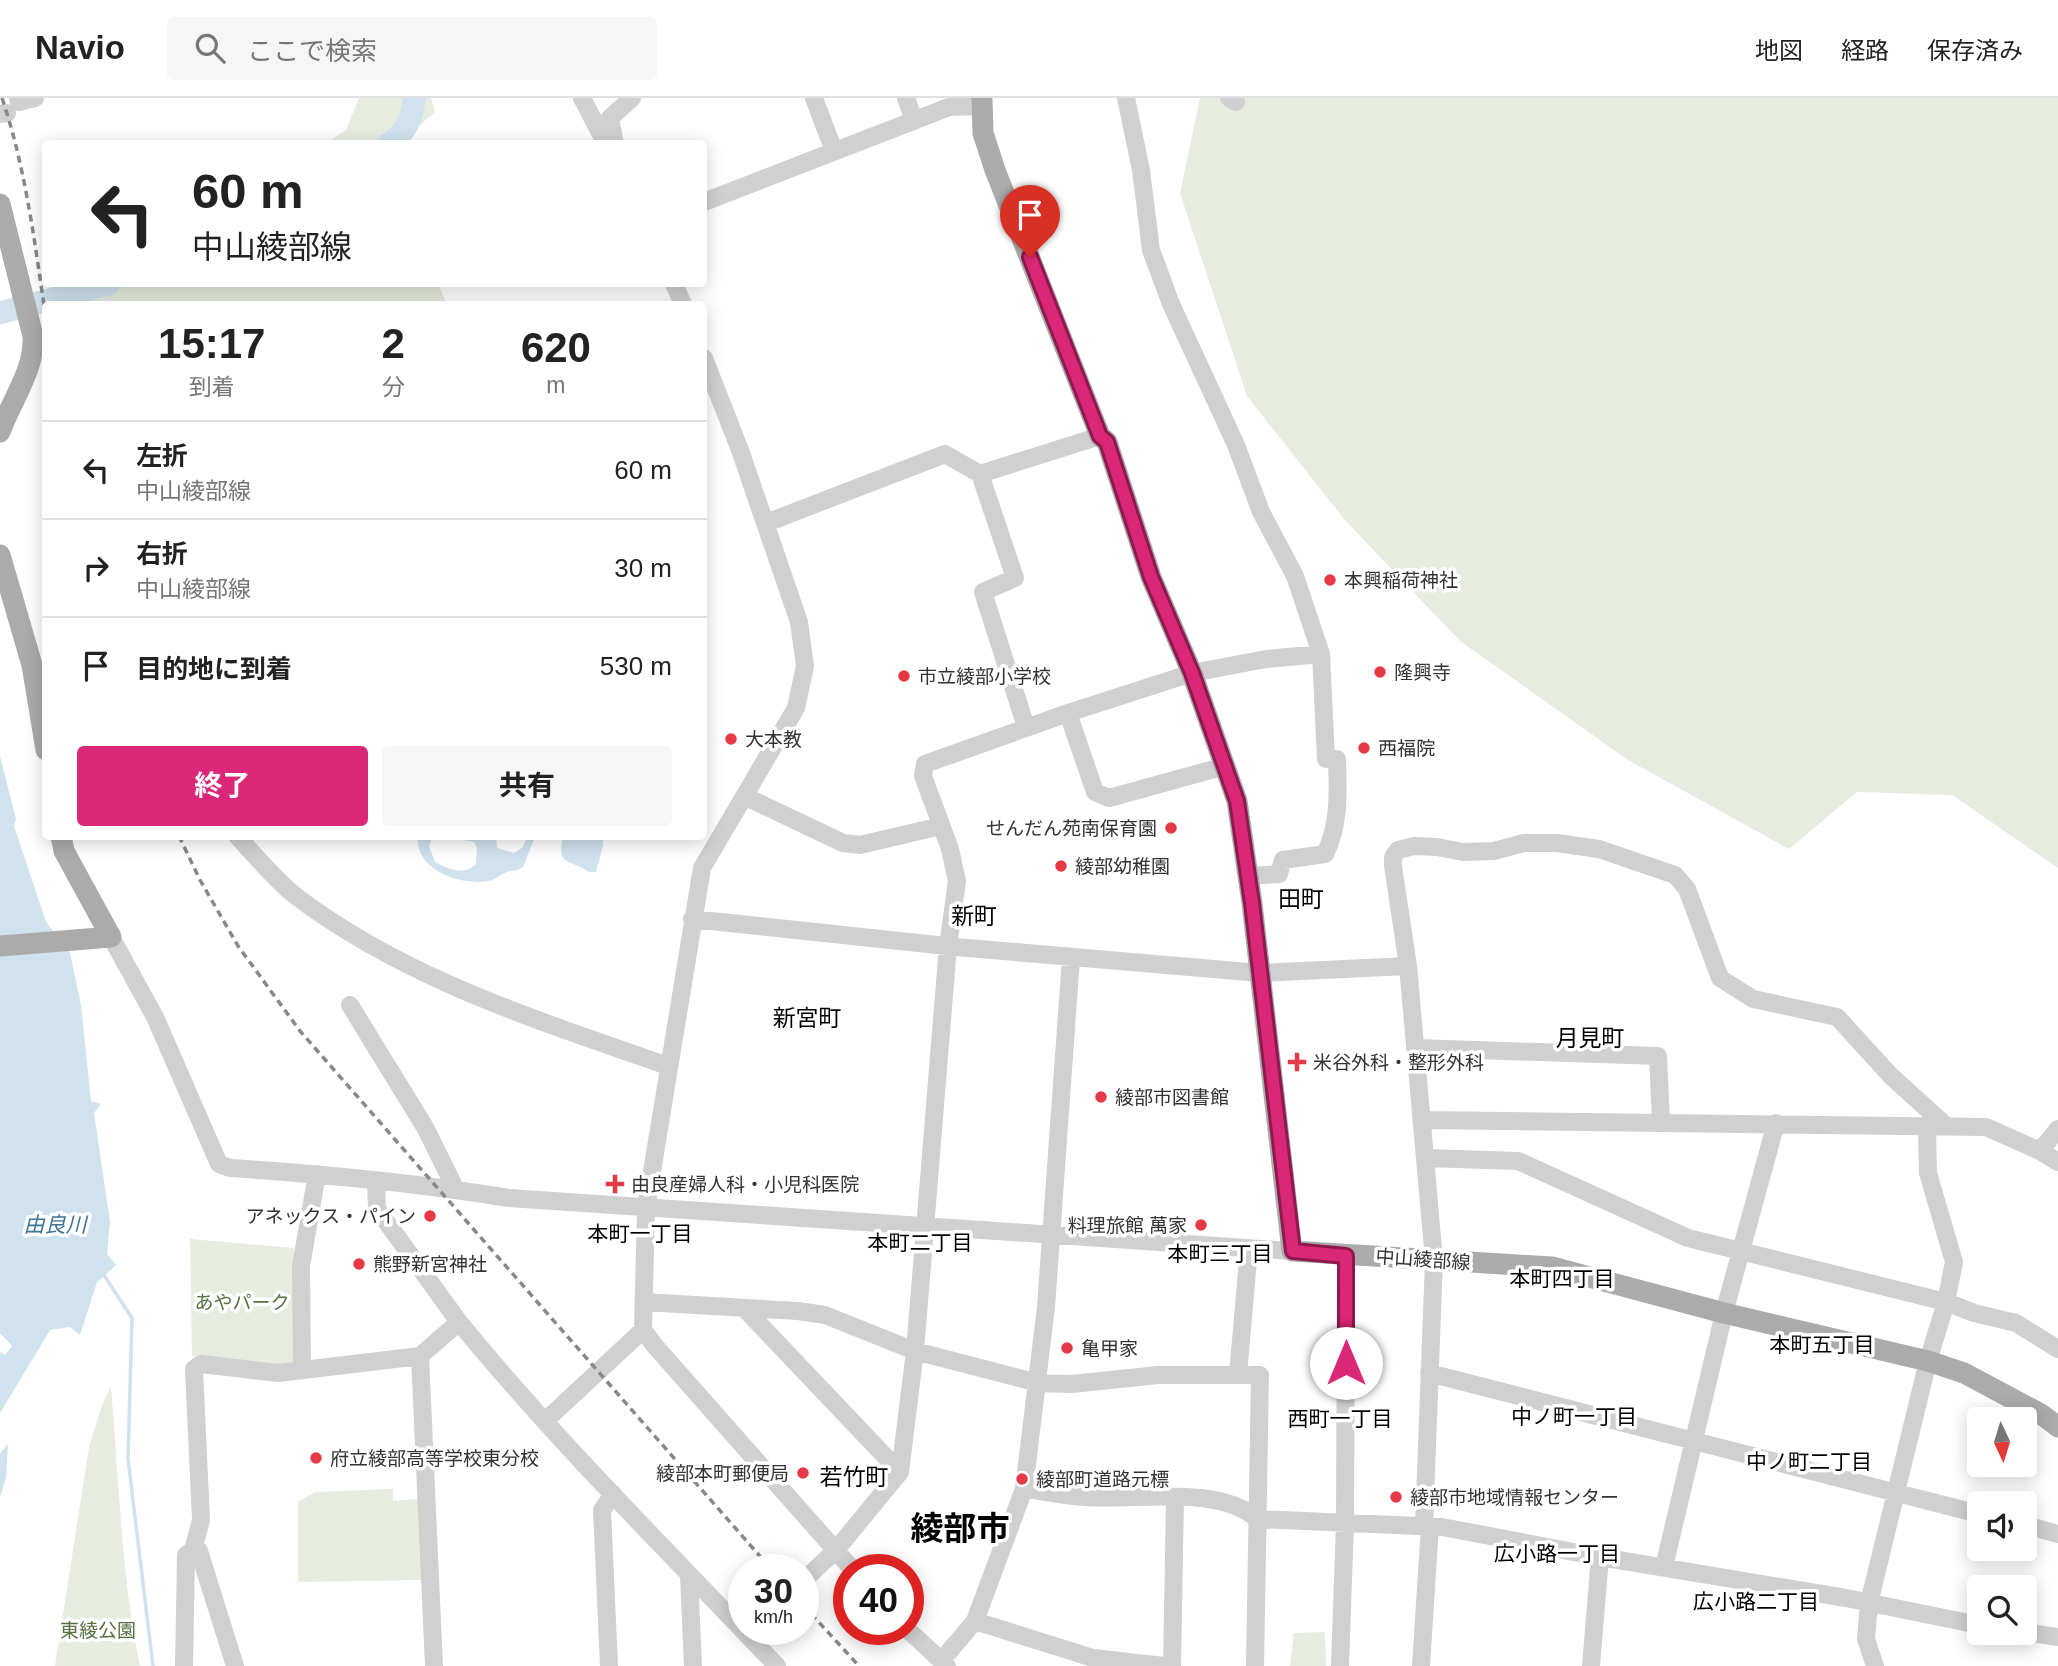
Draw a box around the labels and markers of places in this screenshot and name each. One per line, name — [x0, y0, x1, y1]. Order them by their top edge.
pin — [1000, 185, 1060, 257]
place label: 本興稲荷神社 — [1344, 570, 1458, 591]
marker: 本興稲荷神社 — [1322, 572, 1338, 588]
place label: 隆興寺 — [1394, 662, 1451, 683]
marker: 隆興寺 — [1372, 664, 1388, 680]
place label: 市立綾部小学校 — [918, 666, 1051, 687]
marker: 市立綾部小学校 — [896, 668, 912, 684]
place label: 大本教 — [745, 729, 802, 750]
marker: 大本教 — [723, 731, 739, 747]
place label: 西福院 — [1378, 738, 1435, 759]
marker: 西福院 — [1356, 740, 1372, 756]
place label: せんだん苑南保育園 — [986, 818, 1157, 839]
marker: せんだん苑南保育園 — [1163, 820, 1179, 836]
place label: 綾部幼稚園 — [1075, 856, 1170, 877]
marker: 綾部幼稚園 — [1053, 858, 1069, 874]
marker: 米谷外科・整形外科 — [1287, 1052, 1307, 1072]
place label: 米谷外科・整形外科 — [1313, 1052, 1484, 1073]
place label: 綾部市図書館 — [1115, 1087, 1229, 1108]
marker: 綾部市図書館 — [1093, 1089, 1109, 1105]
marker: 由良産婦人科・小児科医院 — [605, 1174, 625, 1194]
place label: 由良産婦人科・小児科医院 — [631, 1174, 859, 1195]
place label: アネックス・パイン — [246, 1206, 416, 1227]
marker: アネックス・パイン — [422, 1208, 438, 1224]
place label: 料理旅館 萬家 — [1068, 1215, 1187, 1236]
marker: 料理旅館 萬家 — [1193, 1217, 1209, 1233]
place label: 熊野新宮神社 — [373, 1254, 487, 1275]
marker: 熊野新宮神社 — [351, 1256, 367, 1272]
place label: 亀甲家 — [1081, 1338, 1138, 1359]
marker: 亀甲家 — [1059, 1340, 1075, 1356]
place label: 府立綾部高等学校東分校 — [330, 1448, 539, 1469]
marker: 府立綾部高等学校東分校 — [308, 1450, 324, 1466]
place label: 綾部本町郵便局 — [656, 1463, 789, 1484]
marker: 綾部本町郵便局 — [795, 1465, 811, 1481]
place label: 綾部町道路元標 — [1036, 1469, 1169, 1490]
marker: 綾部町道路元標 — [1014, 1471, 1030, 1487]
place label: 綾部市地域情報センター — [1410, 1487, 1619, 1508]
marker: 綾部市地域情報センター — [1388, 1489, 1404, 1505]

